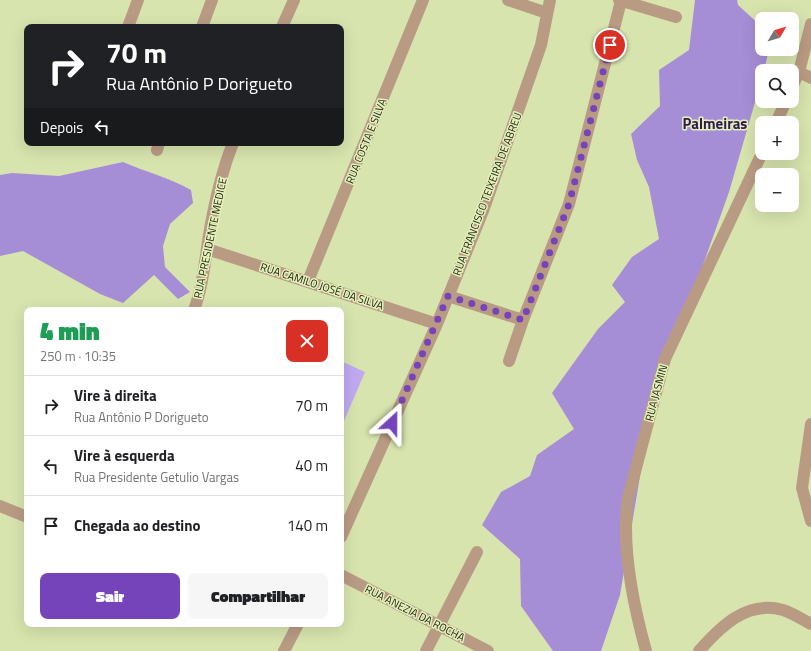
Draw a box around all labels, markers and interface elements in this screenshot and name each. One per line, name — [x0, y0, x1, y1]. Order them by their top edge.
north arrow — [755, 12, 799, 56]
map controls — [755, 12, 799, 212]
pin — [593, 28, 627, 62]
text: 70 m — [106, 31, 167, 74]
icon: arrive — [599, 34, 621, 56]
icon: right — [40, 40, 92, 92]
button: search — [755, 64, 799, 108]
text: Rua Antônio P Dorigueto — [106, 70, 292, 97]
street label: RUA COSTA E SILVA — [342, 96, 391, 186]
street label: RUA FRANCISCO TEIXEIRA DE ABREU — [448, 110, 526, 278]
district label: Palmeiras — [683, 112, 747, 135]
text: Depois — [40, 116, 83, 139]
icon: left — [91, 116, 113, 138]
button: + — [755, 116, 799, 160]
button: − — [755, 168, 799, 212]
street label: RUA PRESIDENTE MEDICE — [189, 176, 231, 300]
street label: RUA CAMILO JOSÉ DA SILVA — [258, 259, 386, 314]
text: 4 min — [40, 313, 100, 349]
button: close — [286, 320, 328, 362]
text: 250 m · 10:35 — [40, 346, 116, 366]
street label: RUA JASMIN — [641, 363, 671, 423]
text: Vire à direita — [74, 384, 157, 407]
text: 70 m — [295, 394, 328, 417]
icon: right — [40, 395, 62, 417]
position arrow — [371, 402, 413, 444]
text: Rua Antônio P Dorigueto — [74, 407, 209, 427]
text: Vire à esquerda — [74, 444, 175, 467]
text: 40 m — [295, 454, 328, 477]
icon: left — [40, 455, 62, 477]
text: Rua Presidente Getulio Vargas — [74, 467, 239, 487]
text: Chegada ao destino — [74, 514, 200, 537]
text: 140 m — [287, 514, 328, 537]
icon: arrive — [40, 515, 62, 537]
button: Sair — [40, 573, 180, 619]
button: Compartilhar — [188, 573, 328, 619]
street label: RUA ANEZIA DA ROCHA — [362, 581, 468, 645]

